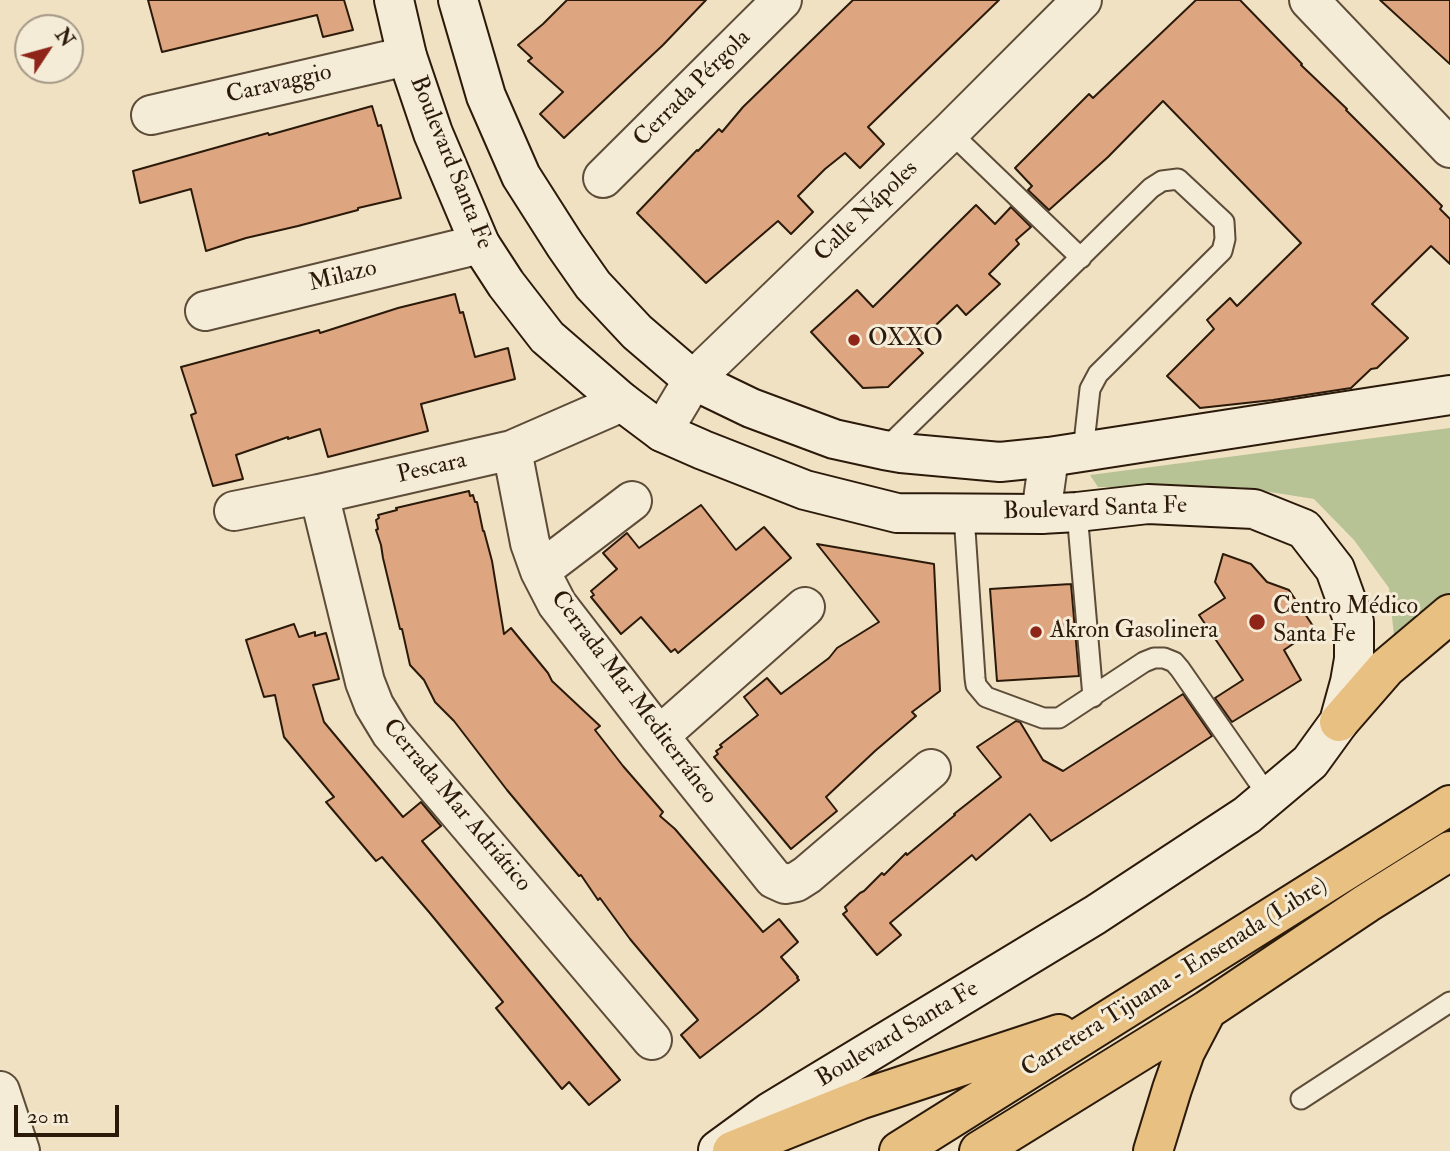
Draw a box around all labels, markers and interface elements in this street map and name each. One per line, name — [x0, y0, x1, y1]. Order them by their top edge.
north arrow — [14, 14, 84, 84]
text: N — [50, 24, 79, 52]
street label: Cerrada Pérgola — [628, 24, 758, 154]
street label: Caravaggio — [223, 59, 335, 111]
street label: Boulevard Santa Fe — [402, 72, 498, 254]
street label: Calle Nápoles — [809, 155, 925, 269]
street label: Milazo — [306, 255, 380, 299]
place label: OXXO — [868, 326, 943, 354]
marker: OXXO — [846, 332, 862, 348]
street label: Pescara — [395, 447, 469, 491]
street label: Boulevard Santa Fe — [1002, 492, 1188, 528]
street label: Cerrada Mar Mediterráneo — [543, 586, 723, 810]
place label: Centro Médico Santa Fe — [1273, 594, 1418, 650]
marker: Centro Médico Santa Fe — [1247, 612, 1267, 632]
place label: Akron Gasolinera — [1050, 618, 1218, 646]
marker: Akron Gasolinera — [1028, 624, 1044, 640]
street label: Cerrada Mar Adriático — [375, 714, 537, 898]
street label: Carretera Tijuana - Ensenada (Libre) — [1017, 872, 1333, 1084]
street label: Boulevard Santa Fe — [812, 975, 984, 1095]
scale bar — [18, 1092, 122, 1136]
text: 20 m — [27, 1103, 69, 1130]

